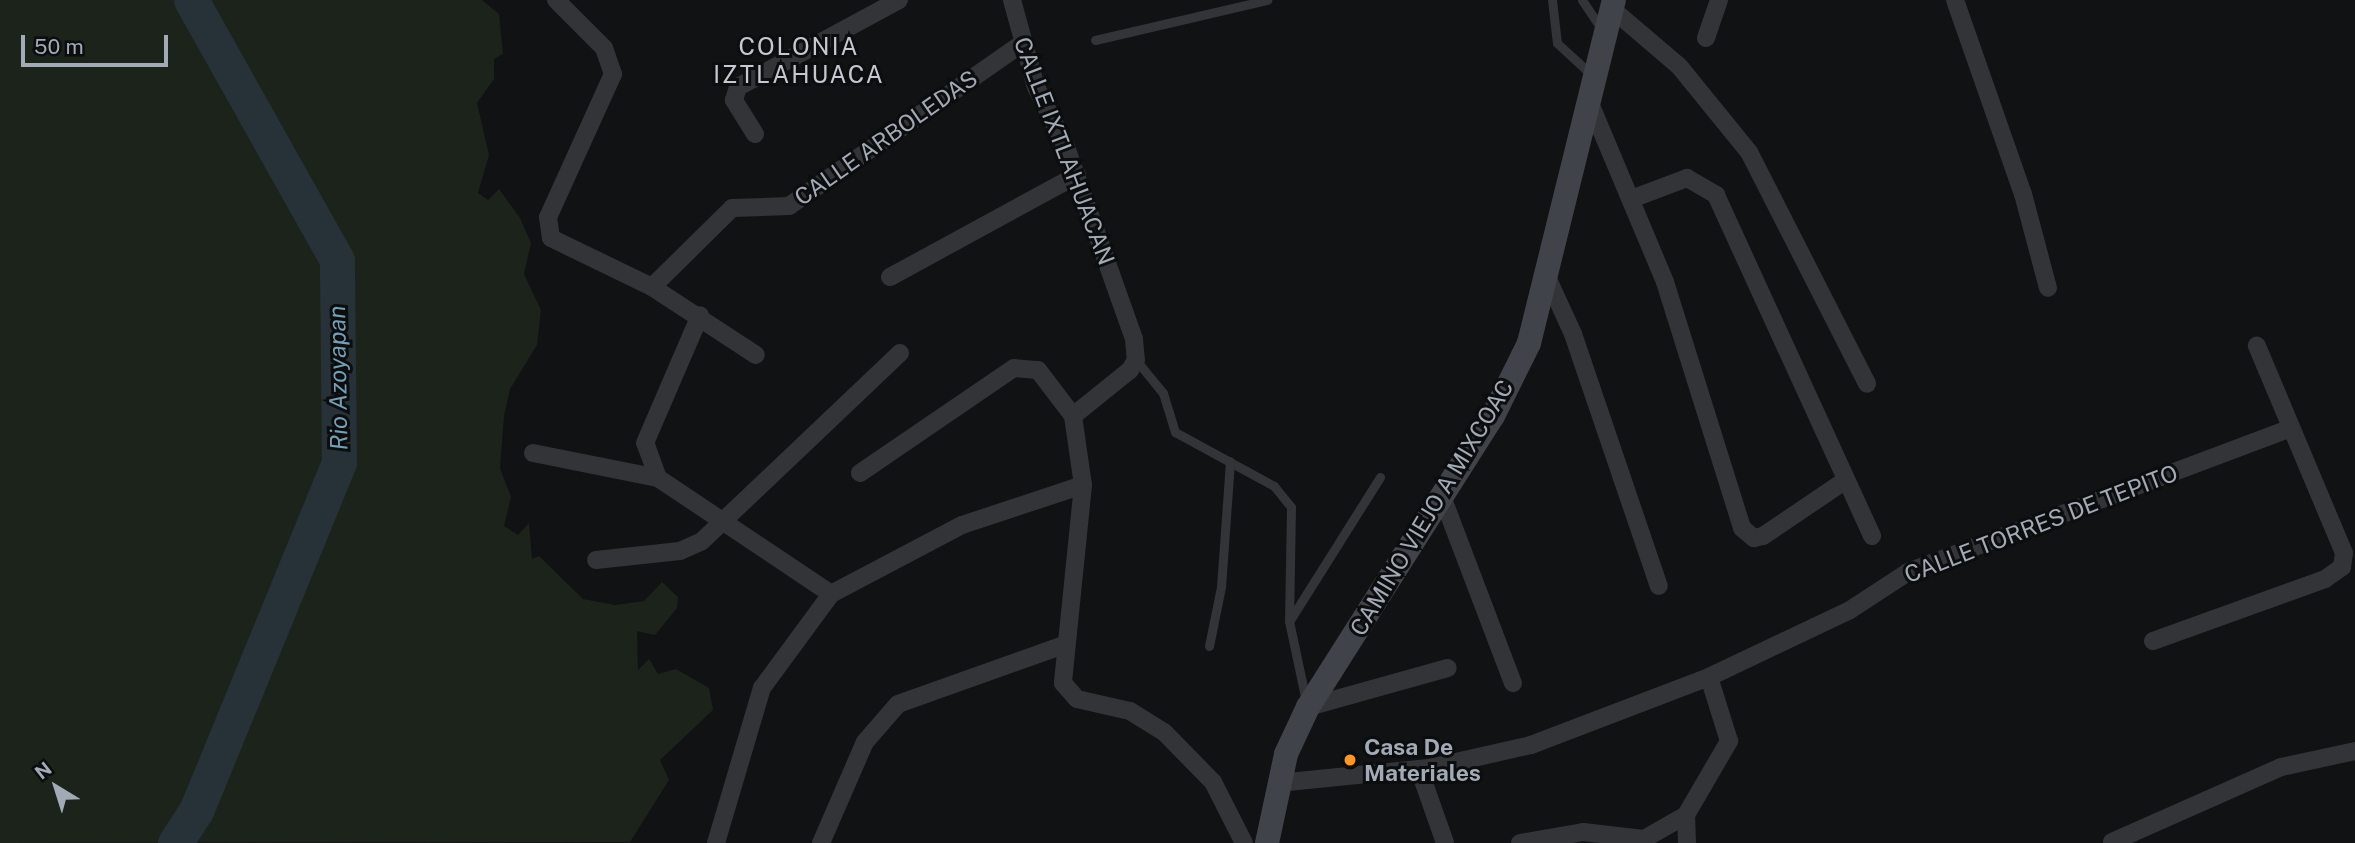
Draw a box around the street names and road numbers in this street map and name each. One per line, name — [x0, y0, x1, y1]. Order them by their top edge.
street label: CALLE IXTLAHUACAN — [1008, 33, 1120, 269]
street label: CALLE ARBOLEDAS — [789, 65, 983, 211]
street label: CAMINO VIEJO A MIXCOAC — [1344, 375, 1520, 641]
street label: CALLE TORRES DE TEPITO — [1900, 459, 2182, 589]

